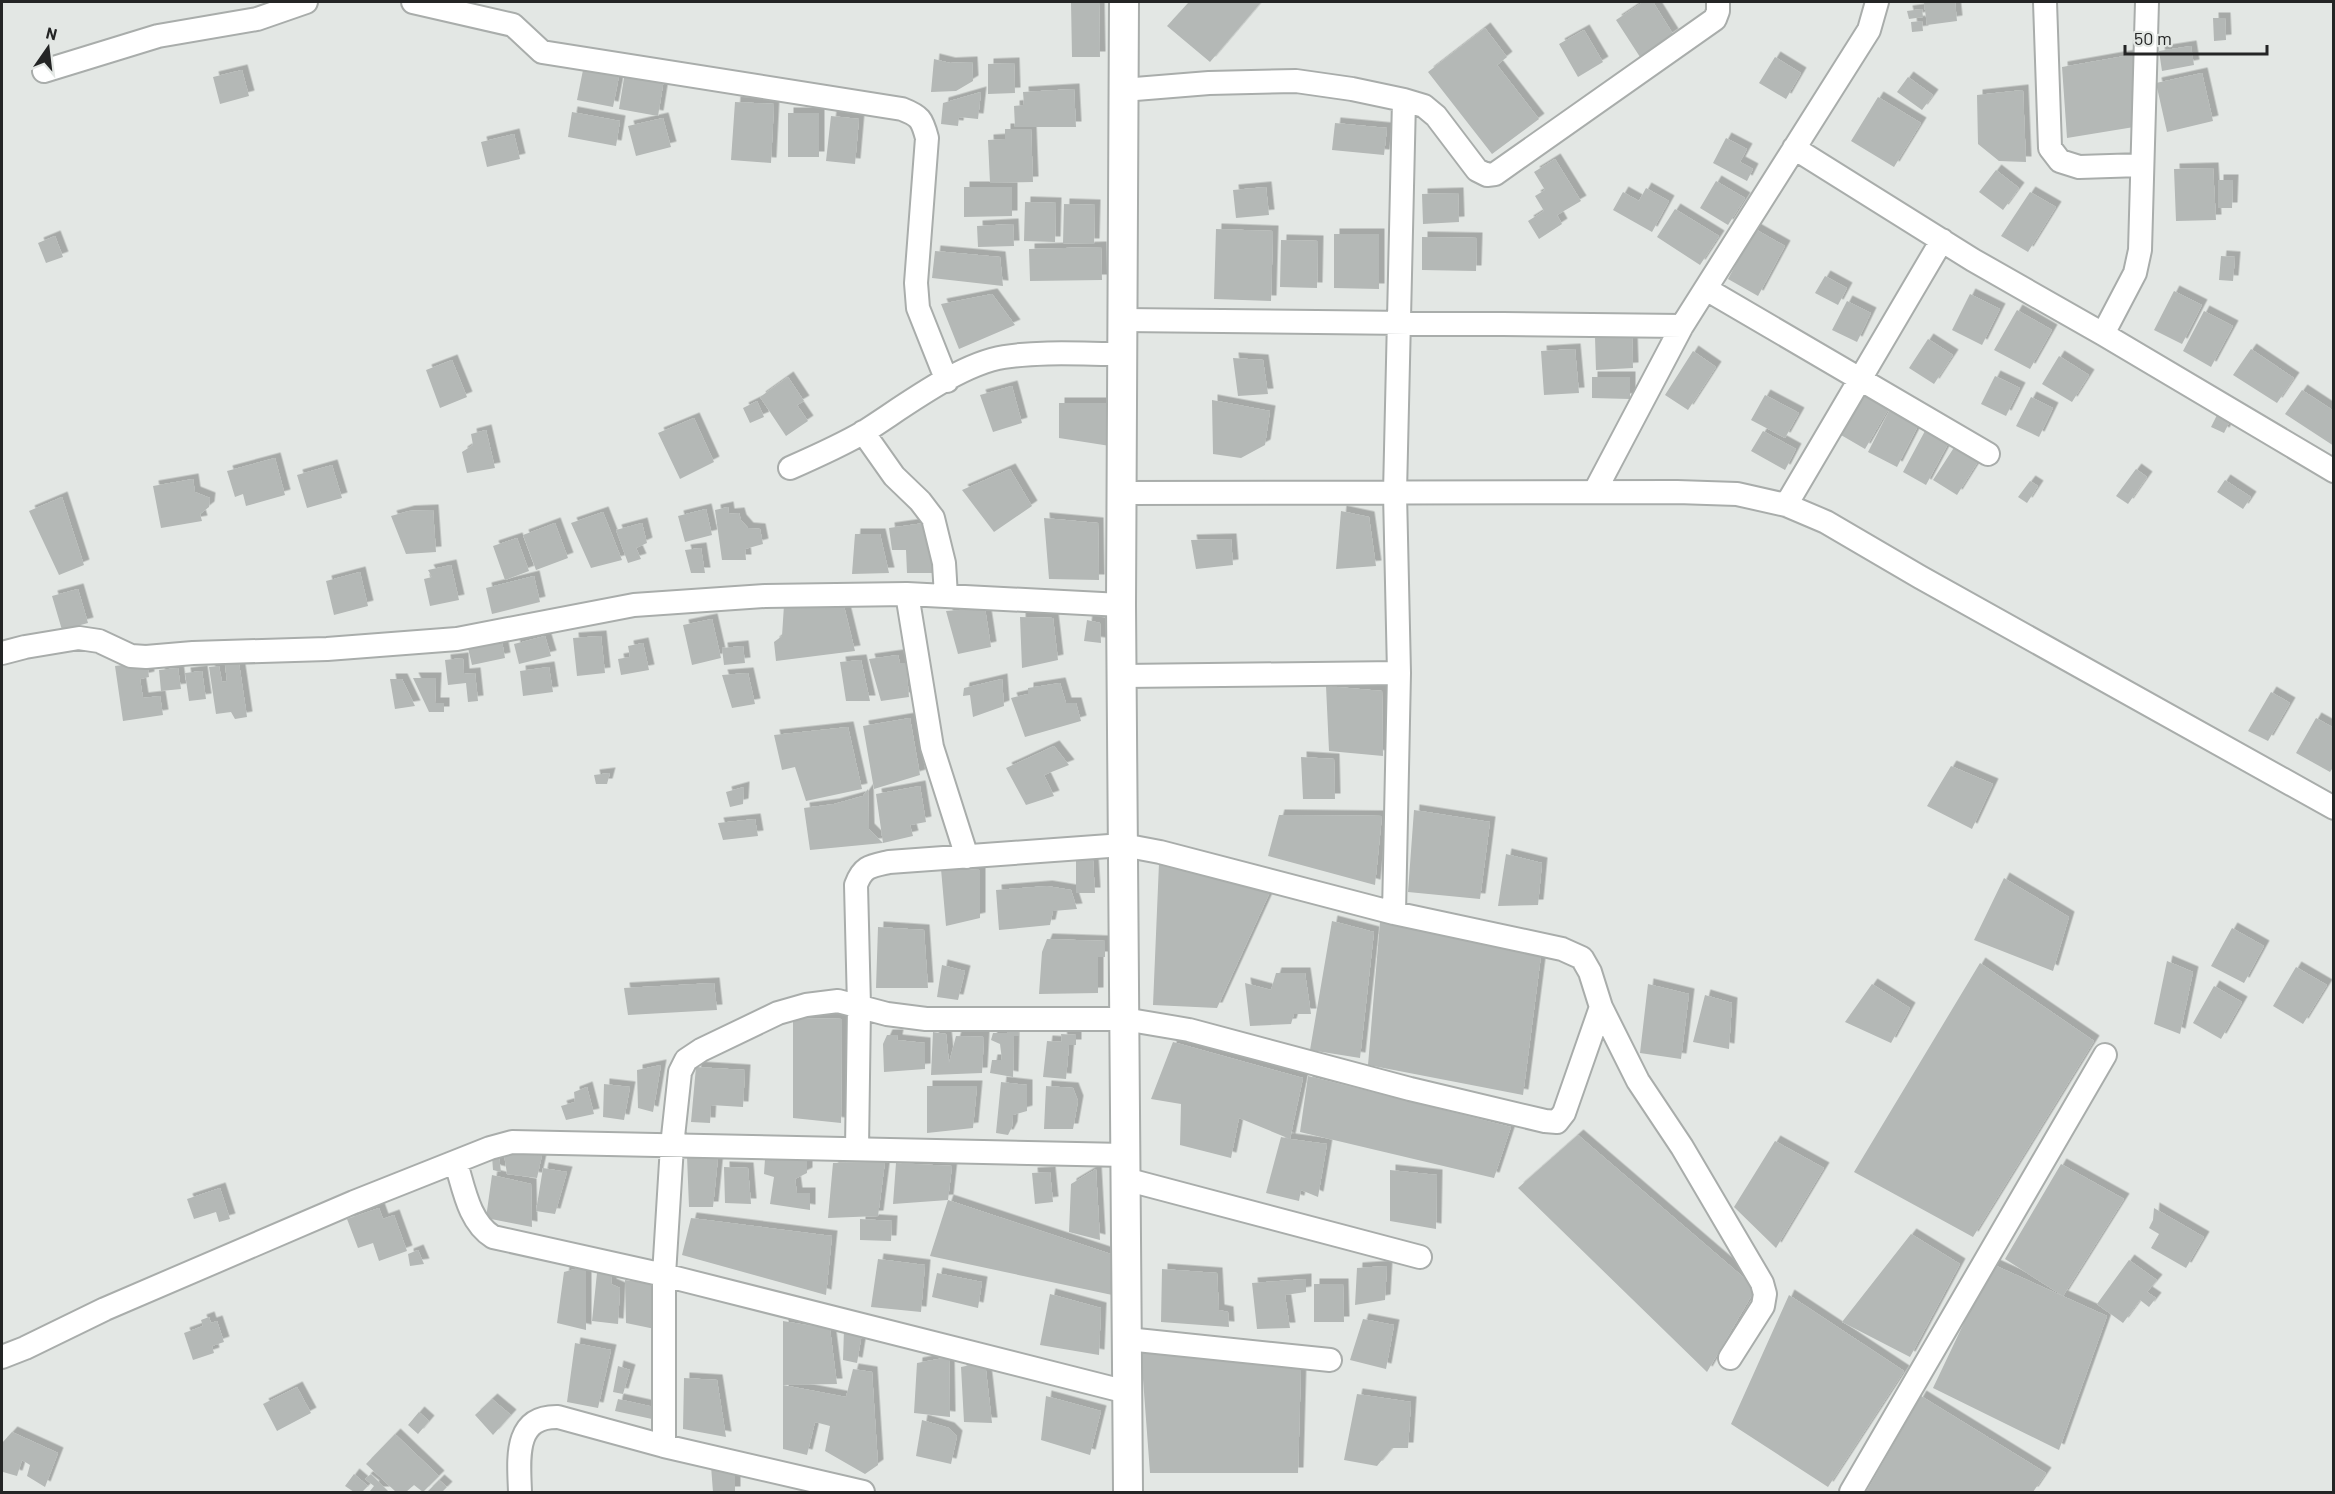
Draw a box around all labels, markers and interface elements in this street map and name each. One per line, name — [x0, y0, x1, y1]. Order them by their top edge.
north arrow — [18, 18, 78, 78]
scale bar — [2125, 18, 2268, 56]
text: N — [44, 22, 59, 43]
text: 50 m — [2134, 27, 2172, 49]

